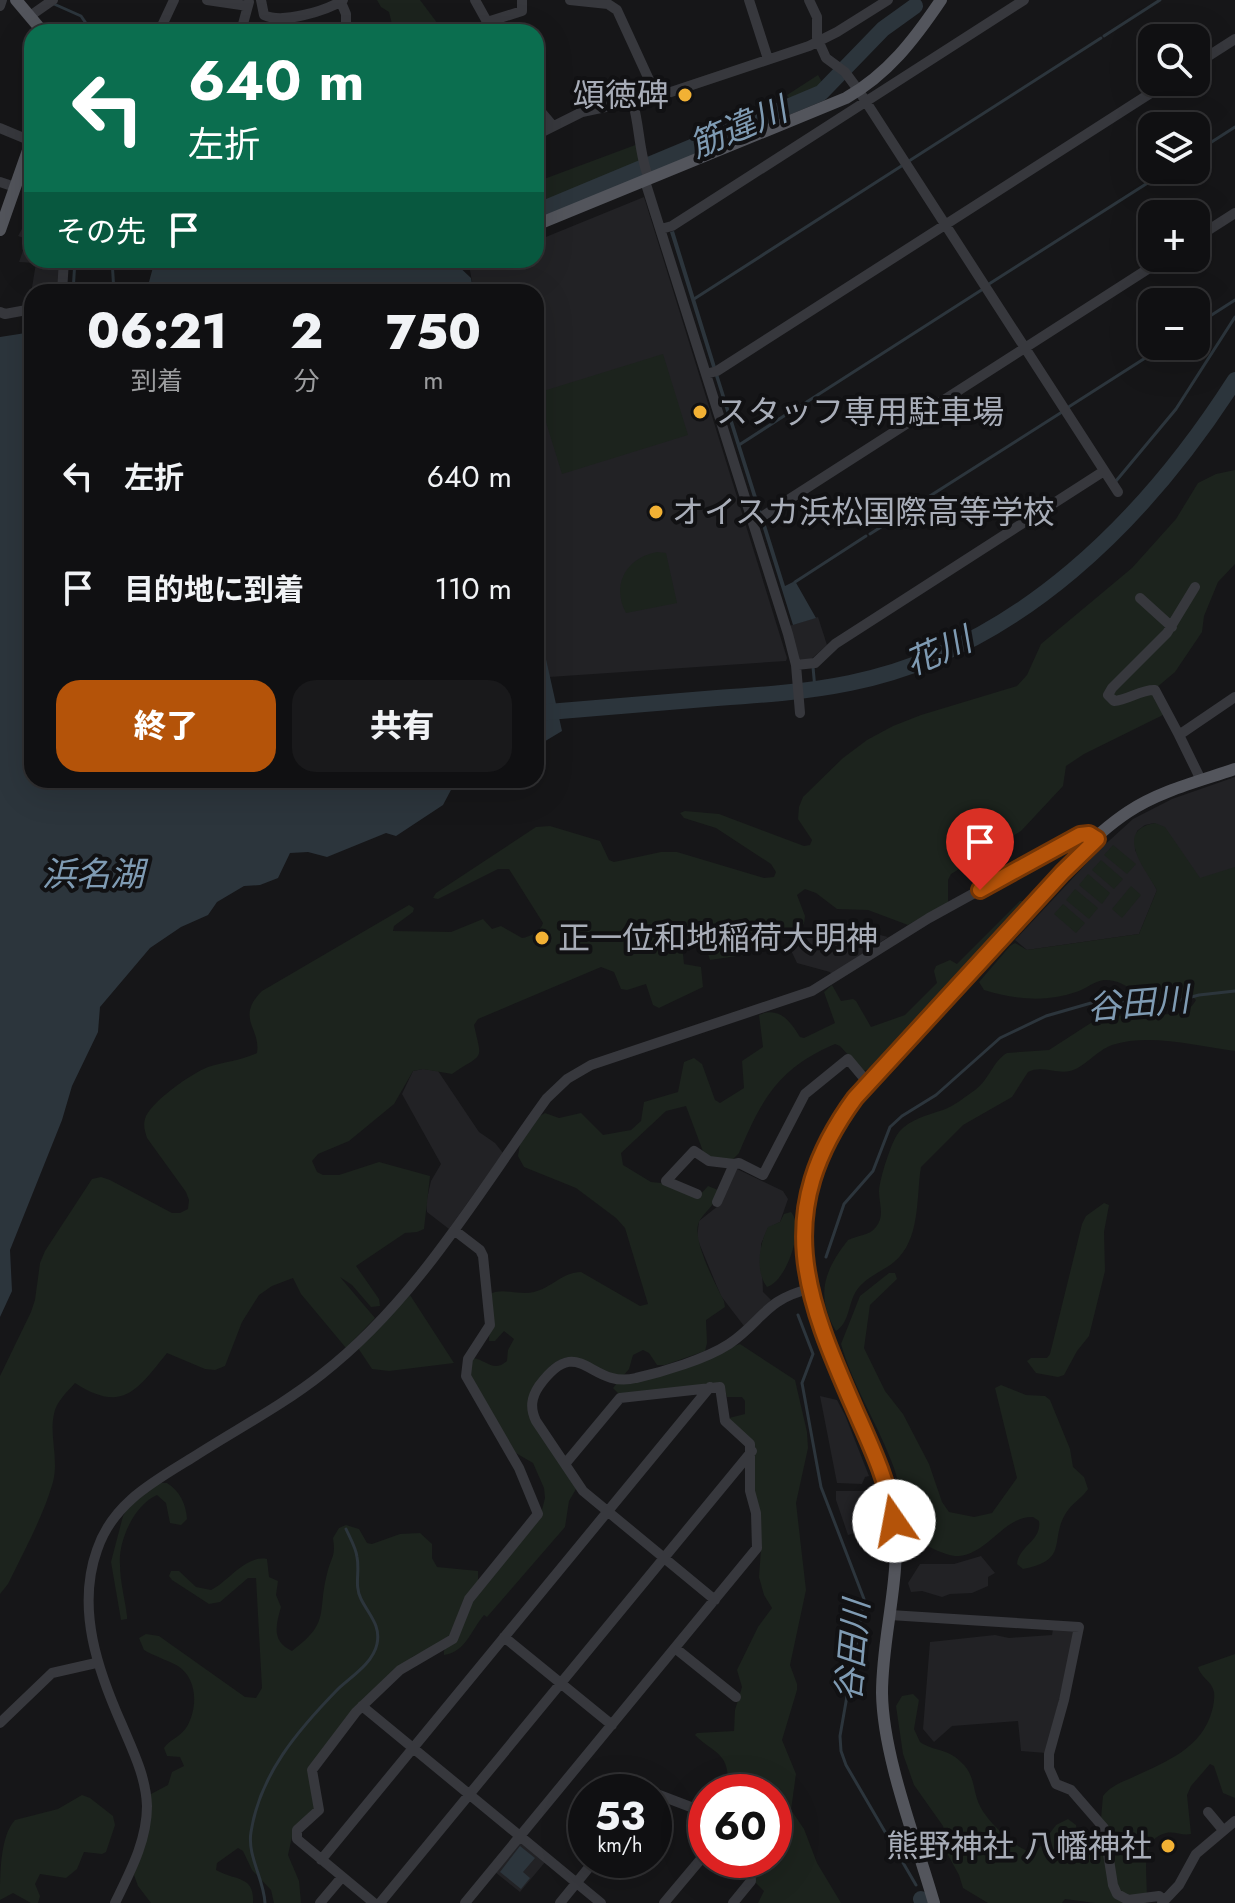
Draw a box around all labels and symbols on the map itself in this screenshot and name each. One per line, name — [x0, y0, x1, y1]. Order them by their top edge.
place label: 頌徳碑 — [573, 72, 669, 118]
water label: 筋違川 — [682, 84, 797, 170]
marker: 頌徳碑 — [676, 86, 694, 104]
place label: スタッフ専用駐車場 — [716, 389, 1004, 435]
marker: スタッフ専用駐車場 — [691, 403, 709, 421]
place label: オイスカ浜松国際高等学校 — [672, 489, 1055, 535]
marker: オイスカ浜松国際高等学校 — [647, 503, 665, 521]
water label: 花川 — [897, 614, 982, 688]
pin — [946, 808, 1014, 890]
water label: 浜名湖 — [42, 850, 149, 899]
place label: 正一位和地稲荷大明神 — [558, 915, 878, 961]
marker: 正一位和地稲荷大明神 — [533, 929, 551, 947]
water label: 谷田川 — [1085, 974, 1194, 1032]
position arrow — [852, 1479, 936, 1563]
water label: 谷田川 — [824, 1595, 882, 1704]
speed limit sign: 60 — [688, 1774, 792, 1878]
place label: 熊野神社 八幡神社 — [886, 1823, 1152, 1869]
marker: 熊野神社 八幡神社 — [1159, 1837, 1177, 1855]

